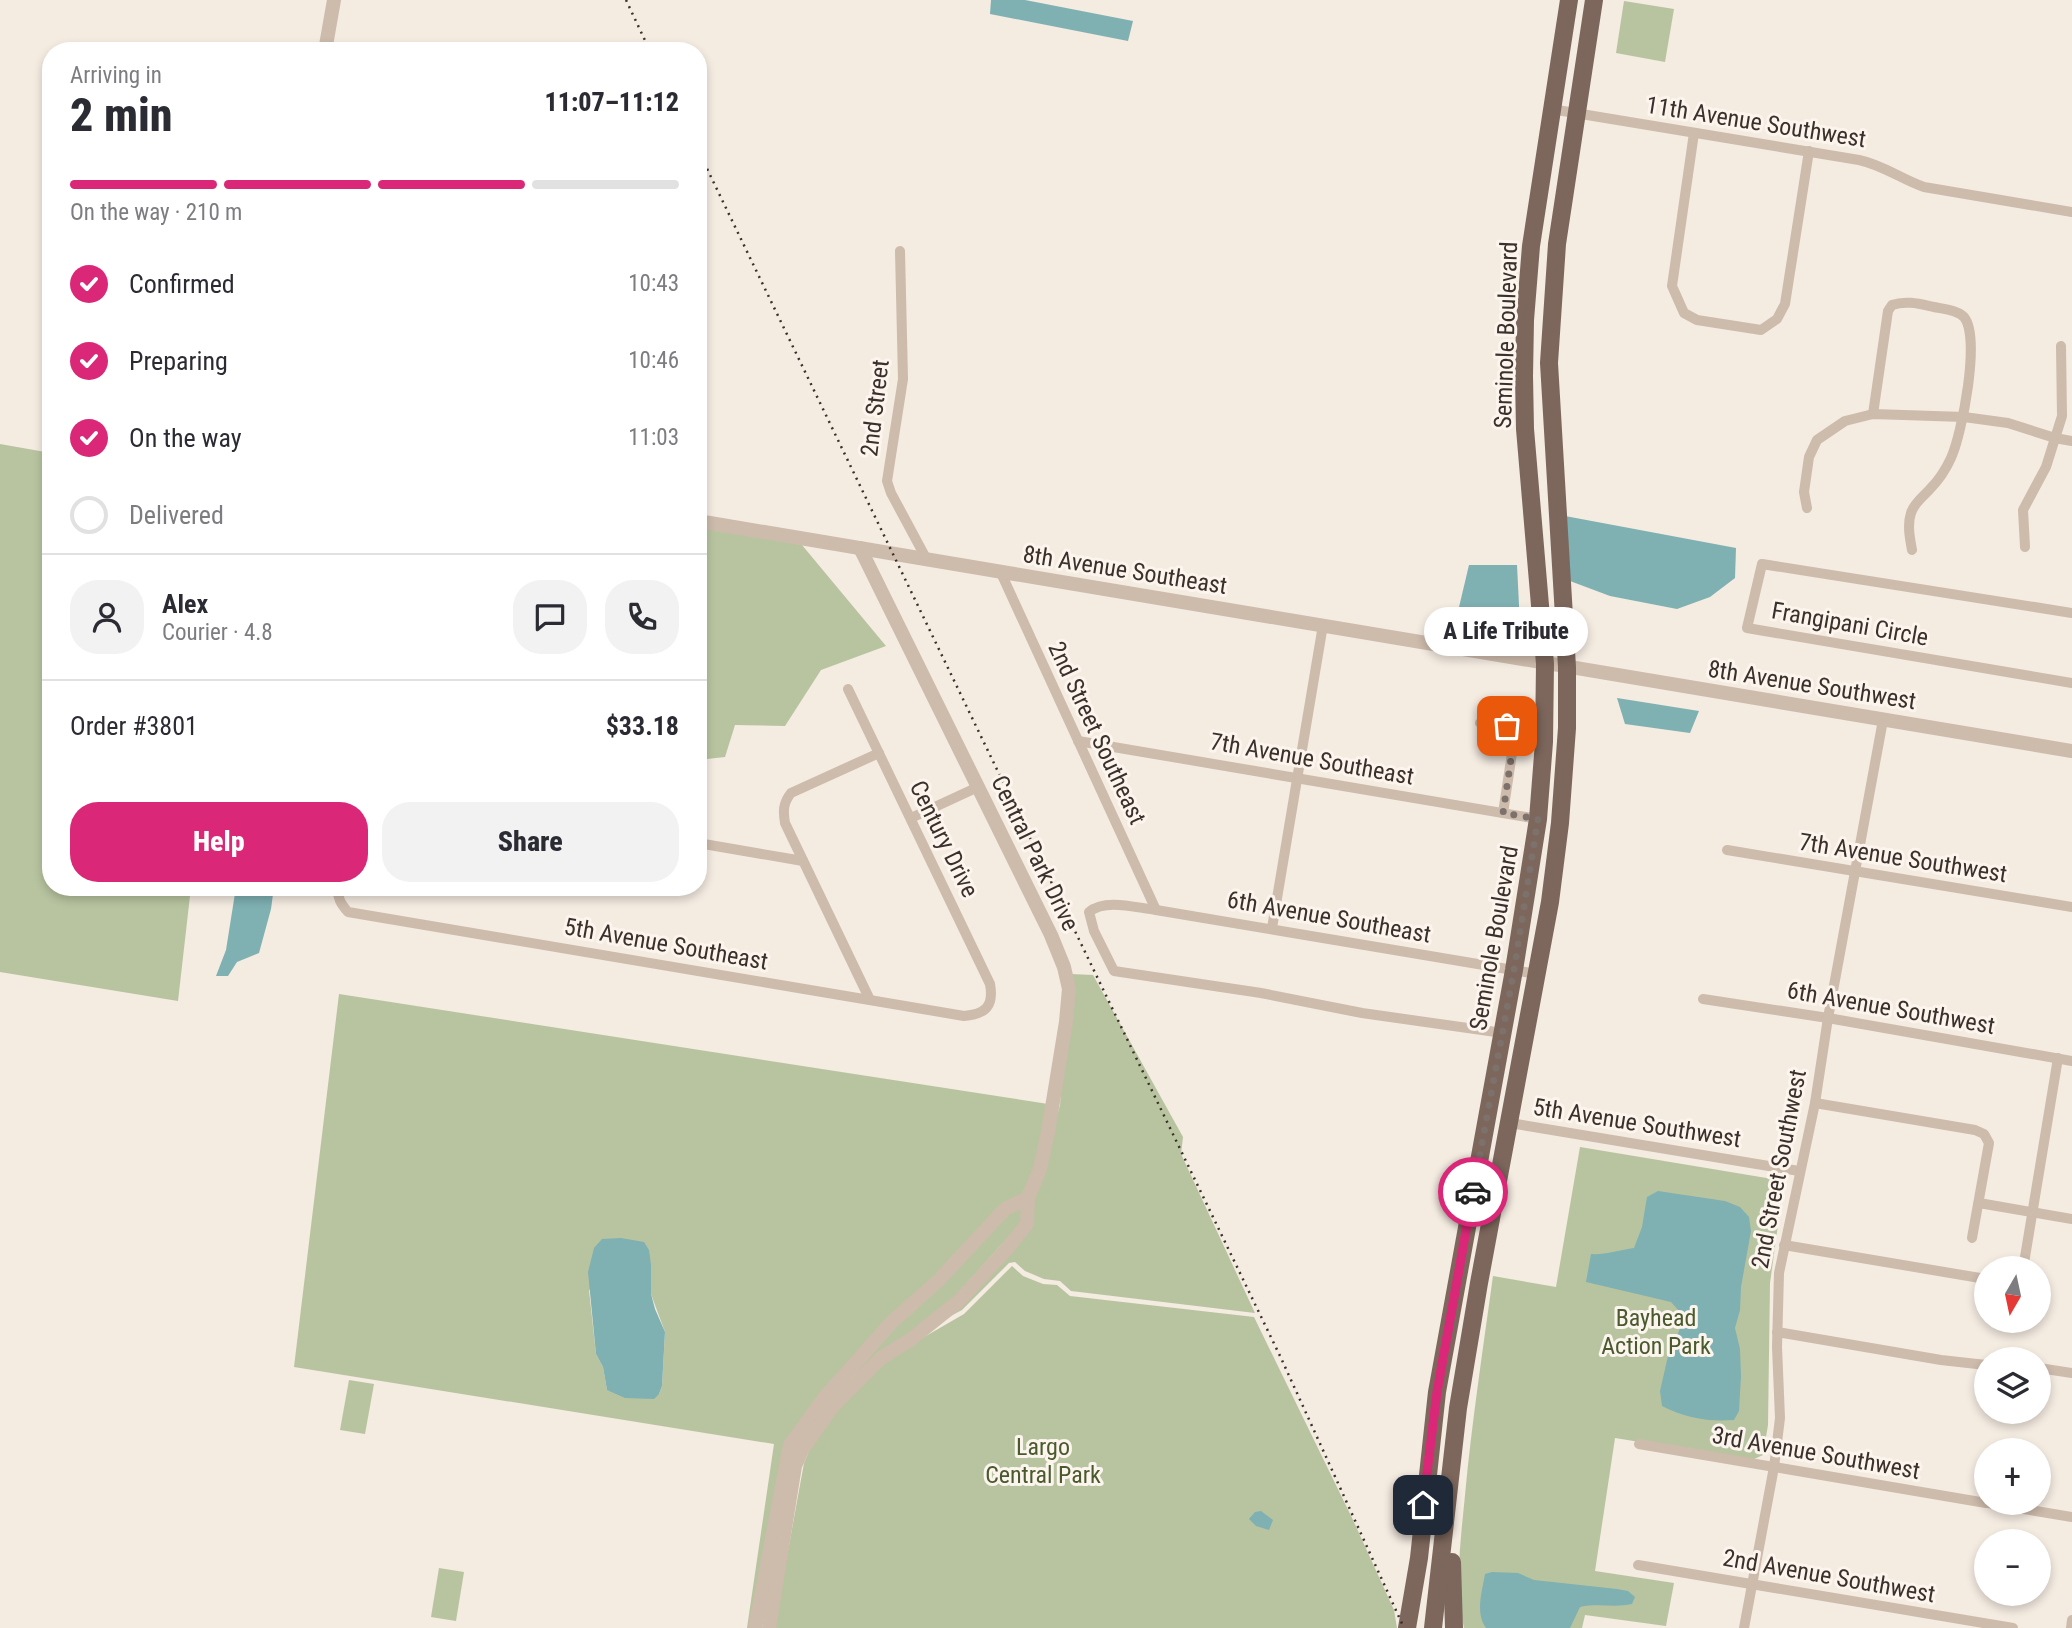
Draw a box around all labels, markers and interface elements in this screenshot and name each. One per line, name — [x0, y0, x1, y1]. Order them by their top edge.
text: Arriving in — [70, 62, 162, 89]
text: 11:07–11:12 — [545, 87, 679, 117]
text: 2 min — [70, 88, 173, 142]
street label: 11th Avenue Southwest — [1644, 91, 1868, 153]
text: On the way · 210 m — [70, 199, 242, 226]
street label: Seminole Boulevard — [1489, 241, 1523, 429]
icon: check — [70, 265, 108, 303]
text: Confirmed — [129, 269, 235, 299]
text: 10:43 — [628, 270, 679, 297]
icon: check — [70, 342, 108, 380]
text: Preparing — [129, 346, 228, 376]
text: 10:46 — [628, 347, 679, 374]
street label: 2nd Street — [855, 358, 895, 458]
icon: check — [70, 419, 108, 457]
text: On the way — [129, 423, 242, 453]
text: 11:03 — [628, 424, 679, 451]
text: Delivered — [129, 500, 224, 530]
street label: 8th Avenue Southeast — [1021, 540, 1229, 600]
button: person — [70, 580, 144, 654]
button: chat — [513, 580, 587, 654]
button: phone — [605, 580, 679, 654]
text: Alex — [162, 589, 208, 619]
street label: Frangipani Circle — [1769, 596, 1931, 652]
callout: A Life Tribute — [1425, 607, 1589, 656]
text: A Life Tribute — [1443, 618, 1569, 645]
text: Courier · 4.8 — [162, 619, 273, 646]
street label: 2nd Street Southeast — [1042, 637, 1152, 829]
street label: 8th Avenue Southwest — [1706, 655, 1918, 715]
pin — [1477, 696, 1537, 756]
icon: bag — [1488, 707, 1526, 745]
text: Order #3801 — [70, 711, 198, 741]
text: $33.18 — [606, 711, 679, 741]
street label: 7th Avenue Southeast — [1208, 727, 1416, 791]
street label: Central Park Drive — [985, 771, 1085, 935]
street label: Century Drive — [904, 776, 984, 902]
button: Help — [70, 802, 368, 882]
button: Share — [382, 802, 679, 882]
street label: 7th Avenue Southwest — [1797, 828, 2009, 888]
street label: Seminole Boulevard — [1464, 843, 1524, 1033]
street label: 6th Avenue Southeast — [1225, 885, 1433, 949]
street label: 5th Avenue Southeast — [562, 912, 770, 976]
street label: 6th Avenue Southwest — [1785, 976, 1997, 1040]
street label: 2nd Street Southwest — [1746, 1067, 1812, 1271]
street label: 5th Avenue Southwest — [1531, 1093, 1743, 1153]
courier — [1438, 1157, 1508, 1227]
icon: car — [1454, 1173, 1492, 1211]
north arrow — [1974, 1256, 2051, 1334]
map controls — [1974, 1256, 2051, 1606]
park label: Bayhead Action Park — [1601, 1304, 1711, 1360]
button: layers — [1974, 1347, 2051, 1424]
street label: 3rd Avenue Southwest — [1710, 1421, 1922, 1485]
park label: Largo Central Park — [985, 1433, 1101, 1489]
button: + — [1974, 1438, 2051, 1515]
pin — [1393, 1475, 1453, 1535]
icon: home — [1404, 1486, 1442, 1524]
button: − — [1974, 1529, 2051, 1606]
street label: 2nd Avenue Southwest — [1721, 1544, 1937, 1608]

